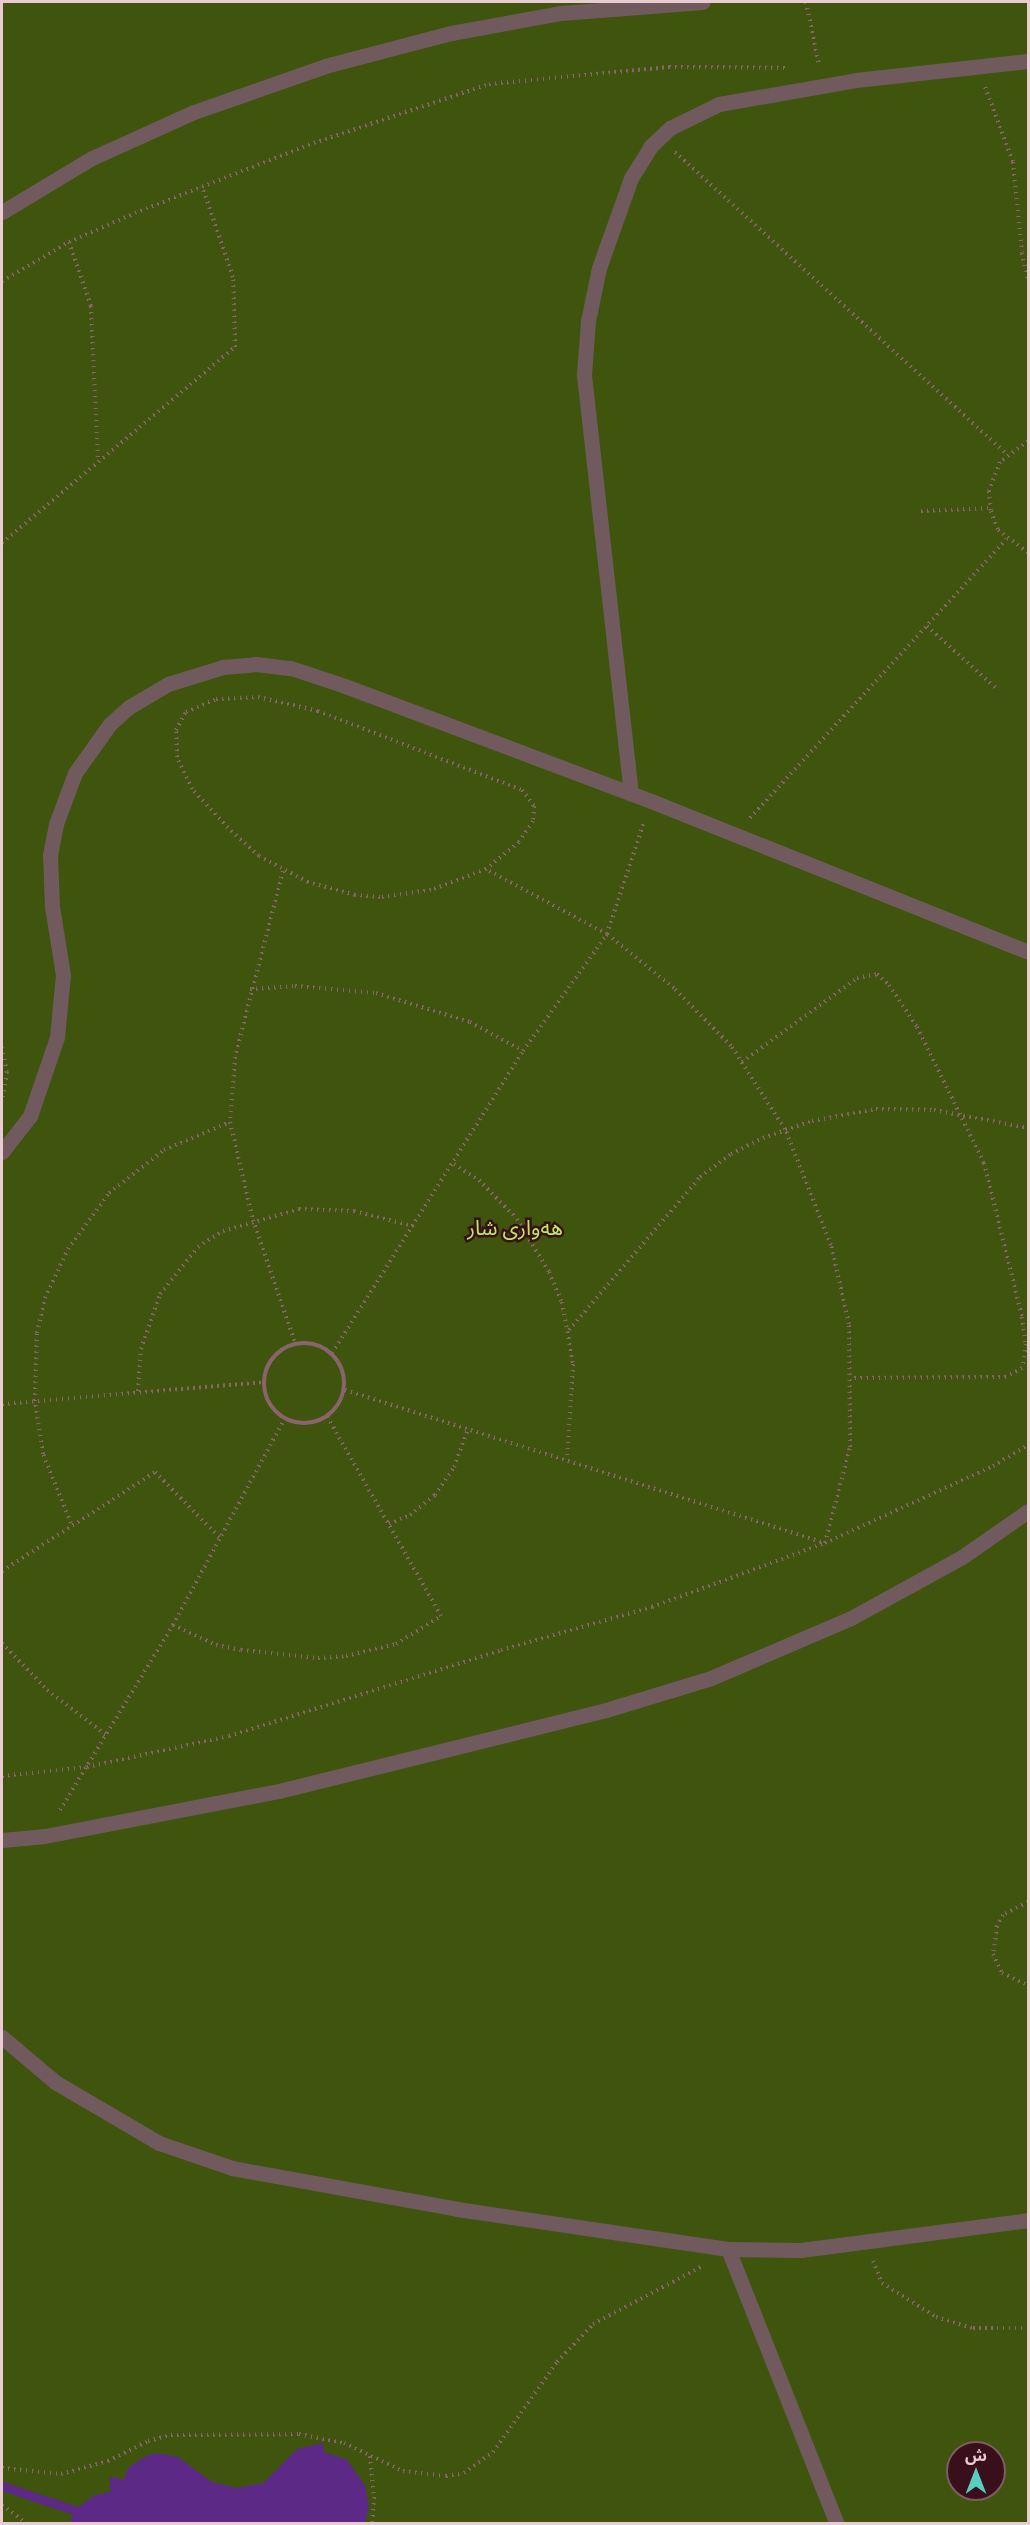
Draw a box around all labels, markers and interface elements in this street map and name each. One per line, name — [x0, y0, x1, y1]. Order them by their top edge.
park label: هەواری شار — [467, 1214, 563, 1240]
north arrow — [946, 2441, 1006, 2501]
text: ش — [965, 2446, 987, 2464]

